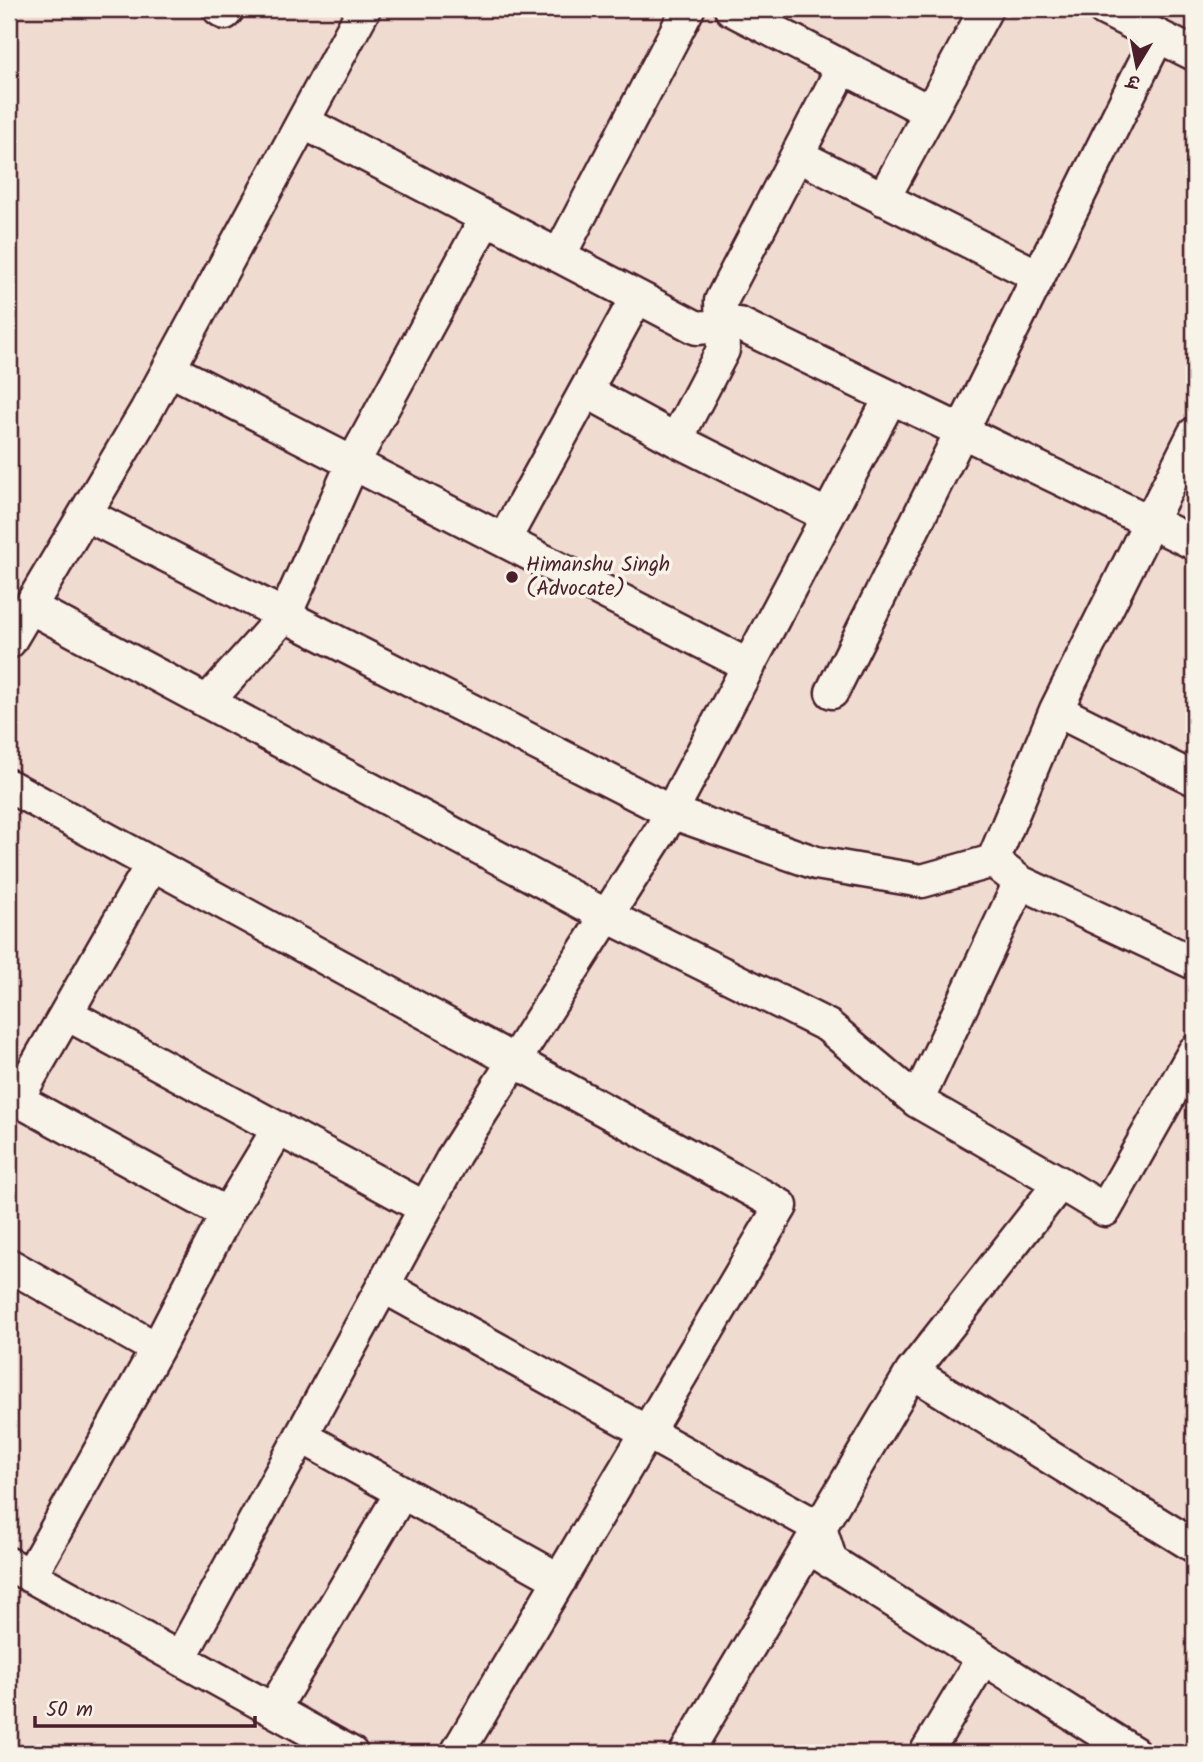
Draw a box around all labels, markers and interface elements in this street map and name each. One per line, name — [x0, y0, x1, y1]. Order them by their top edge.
north arrow — [1102, 32, 1172, 102]
text: उ — [1122, 64, 1143, 97]
place label: Himanshu Singh (Advocate) — [526, 549, 670, 606]
marker: Himanshu Singh (Advocate) — [504, 569, 520, 585]
scale bar — [35, 1685, 256, 1729]
text: 50 m — [46, 1694, 93, 1727]

